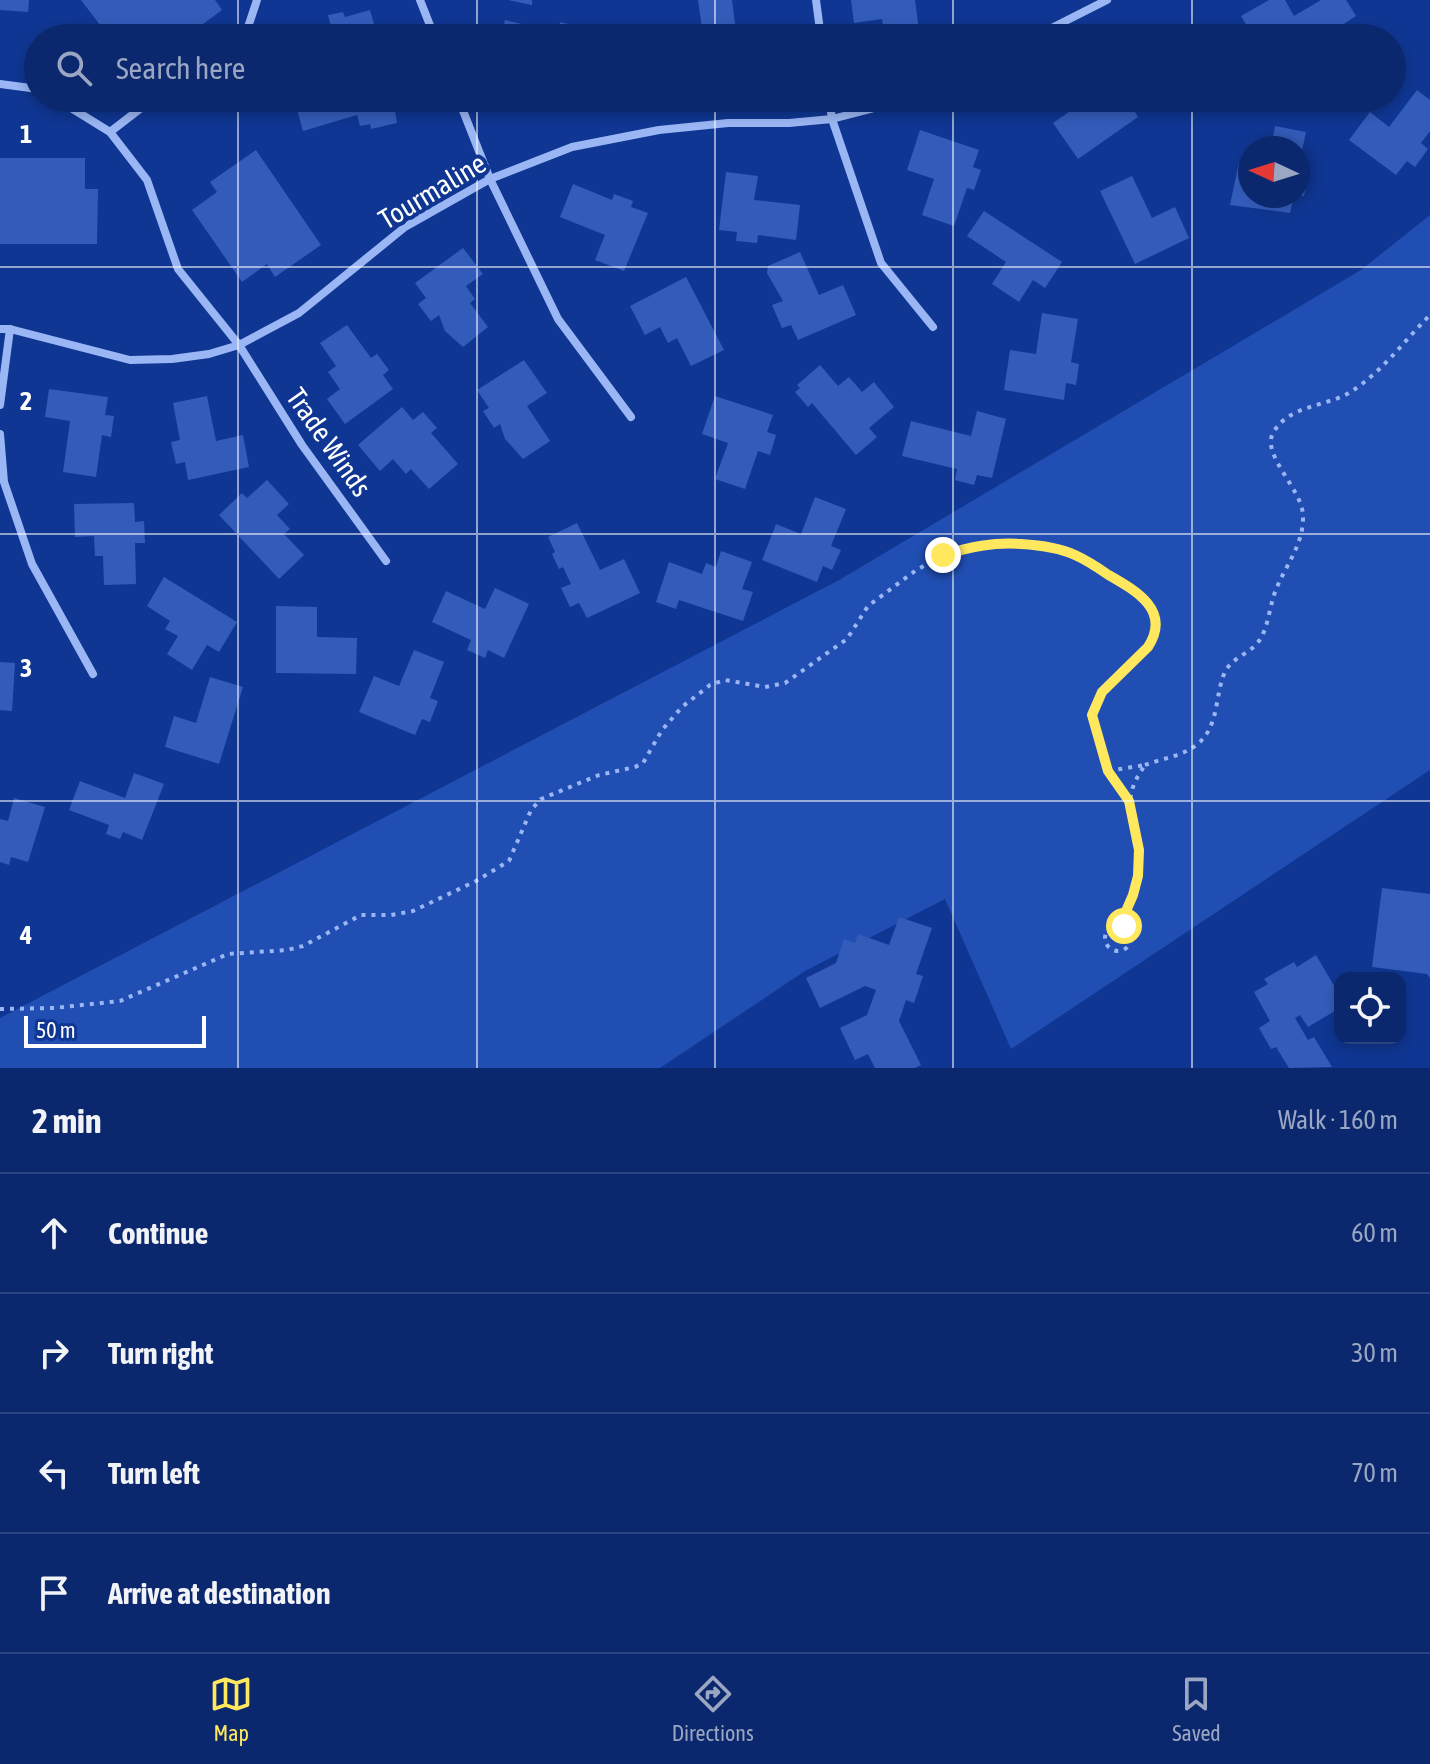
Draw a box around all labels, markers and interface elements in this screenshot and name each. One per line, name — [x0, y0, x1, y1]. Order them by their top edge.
search box — [24, 24, 1406, 112]
icon: search — [52, 46, 96, 90]
text: Search here — [116, 51, 245, 85]
text: 1 — [20, 119, 32, 149]
north arrow — [1238, 136, 1310, 208]
street label: Tourmaline — [373, 147, 491, 235]
street label: Trade Winds — [280, 382, 378, 502]
text: 2 — [20, 386, 32, 416]
route end — [925, 537, 961, 573]
text: 3 — [20, 653, 32, 683]
route start — [1106, 908, 1142, 944]
text: 4 — [19, 920, 32, 950]
map controls — [1334, 972, 1406, 1044]
button: locate — [1334, 972, 1406, 1044]
scale bar — [24, 1012, 206, 1048]
text: 50 m — [36, 1017, 76, 1043]
text: 2 min — [32, 1101, 101, 1140]
text: Walk · 160 m — [1278, 1105, 1398, 1135]
icon: ahead — [32, 1211, 76, 1255]
text: Continue — [108, 1216, 208, 1250]
text: 60 m — [1351, 1218, 1398, 1248]
icon: right — [32, 1331, 76, 1375]
text: Turn right — [108, 1336, 214, 1370]
text: 30 m — [1351, 1338, 1398, 1368]
icon: left — [32, 1451, 76, 1495]
text: Turn left — [108, 1456, 200, 1490]
text: 70 m — [1351, 1458, 1398, 1488]
icon: arrive — [32, 1571, 76, 1615]
text: Arrive at destination — [108, 1576, 330, 1610]
tab: Map — [209, 1672, 253, 1746]
tab: Directions — [672, 1672, 754, 1746]
tab: Saved — [1172, 1672, 1221, 1746]

